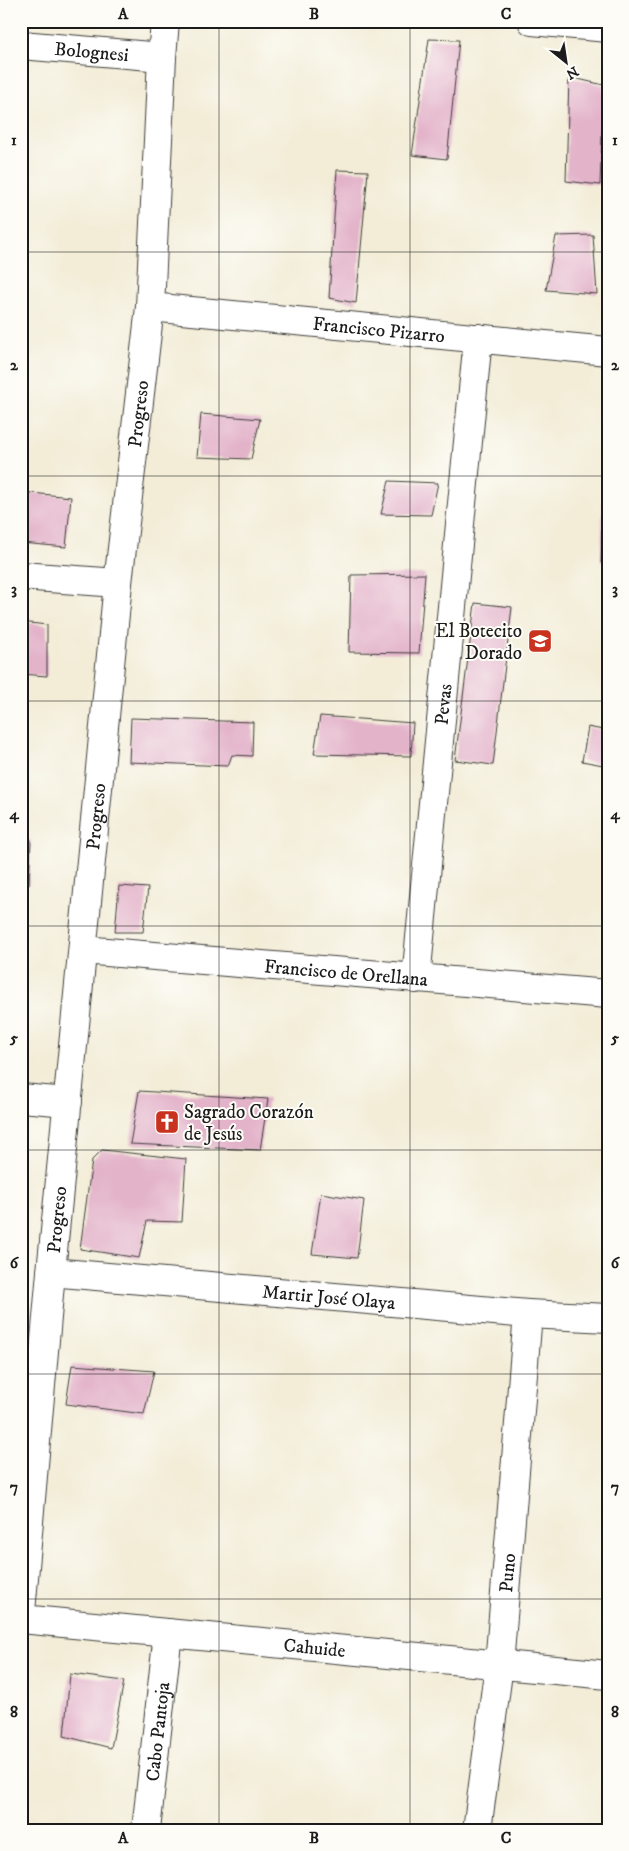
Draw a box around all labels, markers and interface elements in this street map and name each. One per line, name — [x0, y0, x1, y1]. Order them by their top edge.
text: A — [117, 4, 129, 24]
text: B — [309, 4, 319, 24]
text: C — [501, 4, 511, 24]
street label: Bolognesi — [54, 38, 130, 67]
north arrow — [542, 38, 592, 88]
text: N — [562, 62, 581, 83]
text: 1 — [11, 130, 17, 150]
text: 1 — [612, 130, 618, 150]
street label: Francisco Pizarro — [312, 313, 446, 348]
text: 2 — [10, 355, 19, 375]
text: 2 — [611, 355, 620, 375]
street label: Progreso — [124, 379, 154, 449]
text: 3 — [11, 579, 17, 599]
text: 3 — [612, 579, 618, 599]
place label: El Botecito Dorado — [435, 620, 522, 665]
school or university icon: El Botecito Dorado — [527, 628, 553, 654]
street label: Pevas — [431, 683, 458, 726]
street label: Progreso — [82, 782, 111, 851]
text: 4 — [8, 804, 19, 824]
text: 4 — [609, 804, 620, 824]
street label: Francisco de Orellana — [263, 955, 429, 992]
text: 5 — [9, 1028, 18, 1048]
text: 5 — [610, 1028, 619, 1048]
place label: Sagrado Corazón de Jesús — [184, 1101, 314, 1146]
church icon: Sagrado Corazón de Jesús — [154, 1109, 180, 1135]
street label: Progreso — [43, 1185, 72, 1254]
text: 6 — [10, 1253, 20, 1273]
text: 6 — [611, 1253, 621, 1273]
street label: Martir José Olaya — [261, 1281, 396, 1315]
text: 7 — [10, 1477, 18, 1497]
text: 7 — [611, 1477, 619, 1497]
street label: Puno — [495, 1552, 521, 1593]
street label: Cahuide — [283, 1634, 347, 1663]
street label: Cabo Pantoja — [142, 1681, 175, 1783]
text: 8 — [10, 1702, 18, 1722]
text: 8 — [611, 1702, 619, 1722]
text: A — [117, 1828, 129, 1848]
text: B — [309, 1828, 319, 1848]
text: C — [501, 1828, 511, 1848]

